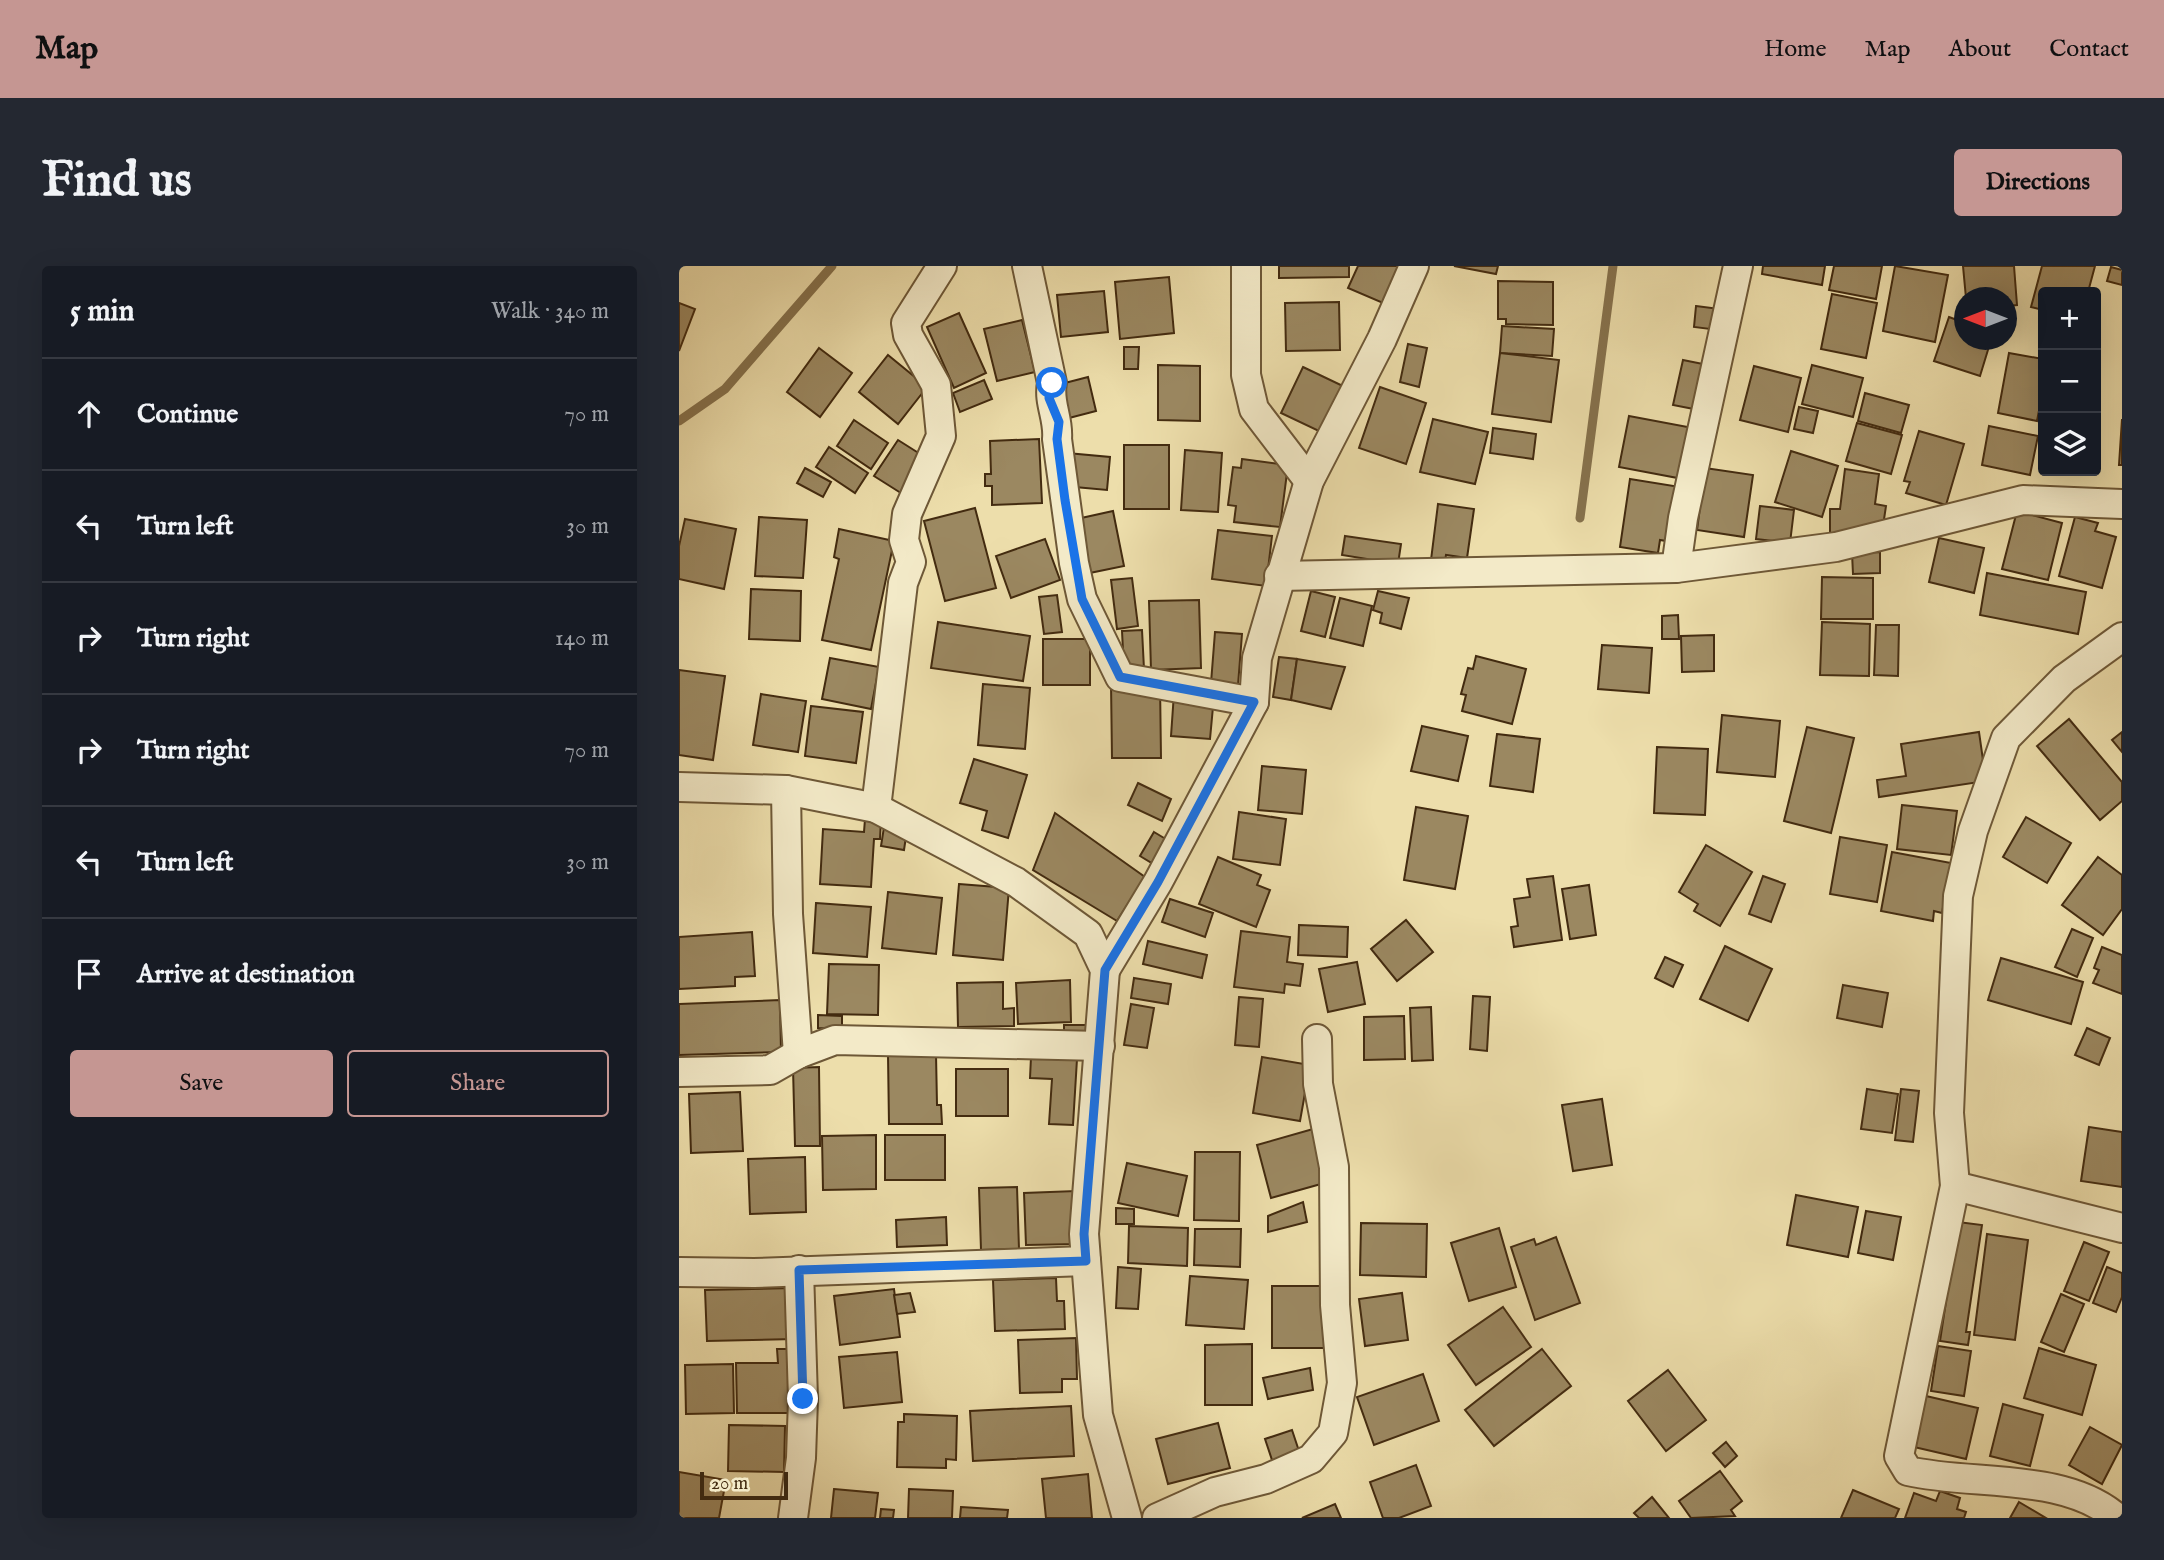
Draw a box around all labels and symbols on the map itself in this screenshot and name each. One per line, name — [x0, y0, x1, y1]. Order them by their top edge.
north arrow — [1954, 287, 2017, 350]
route start — [1036, 367, 1067, 398]
route end — [787, 1383, 818, 1414]
scale bar — [700, 1469, 787, 1501]

